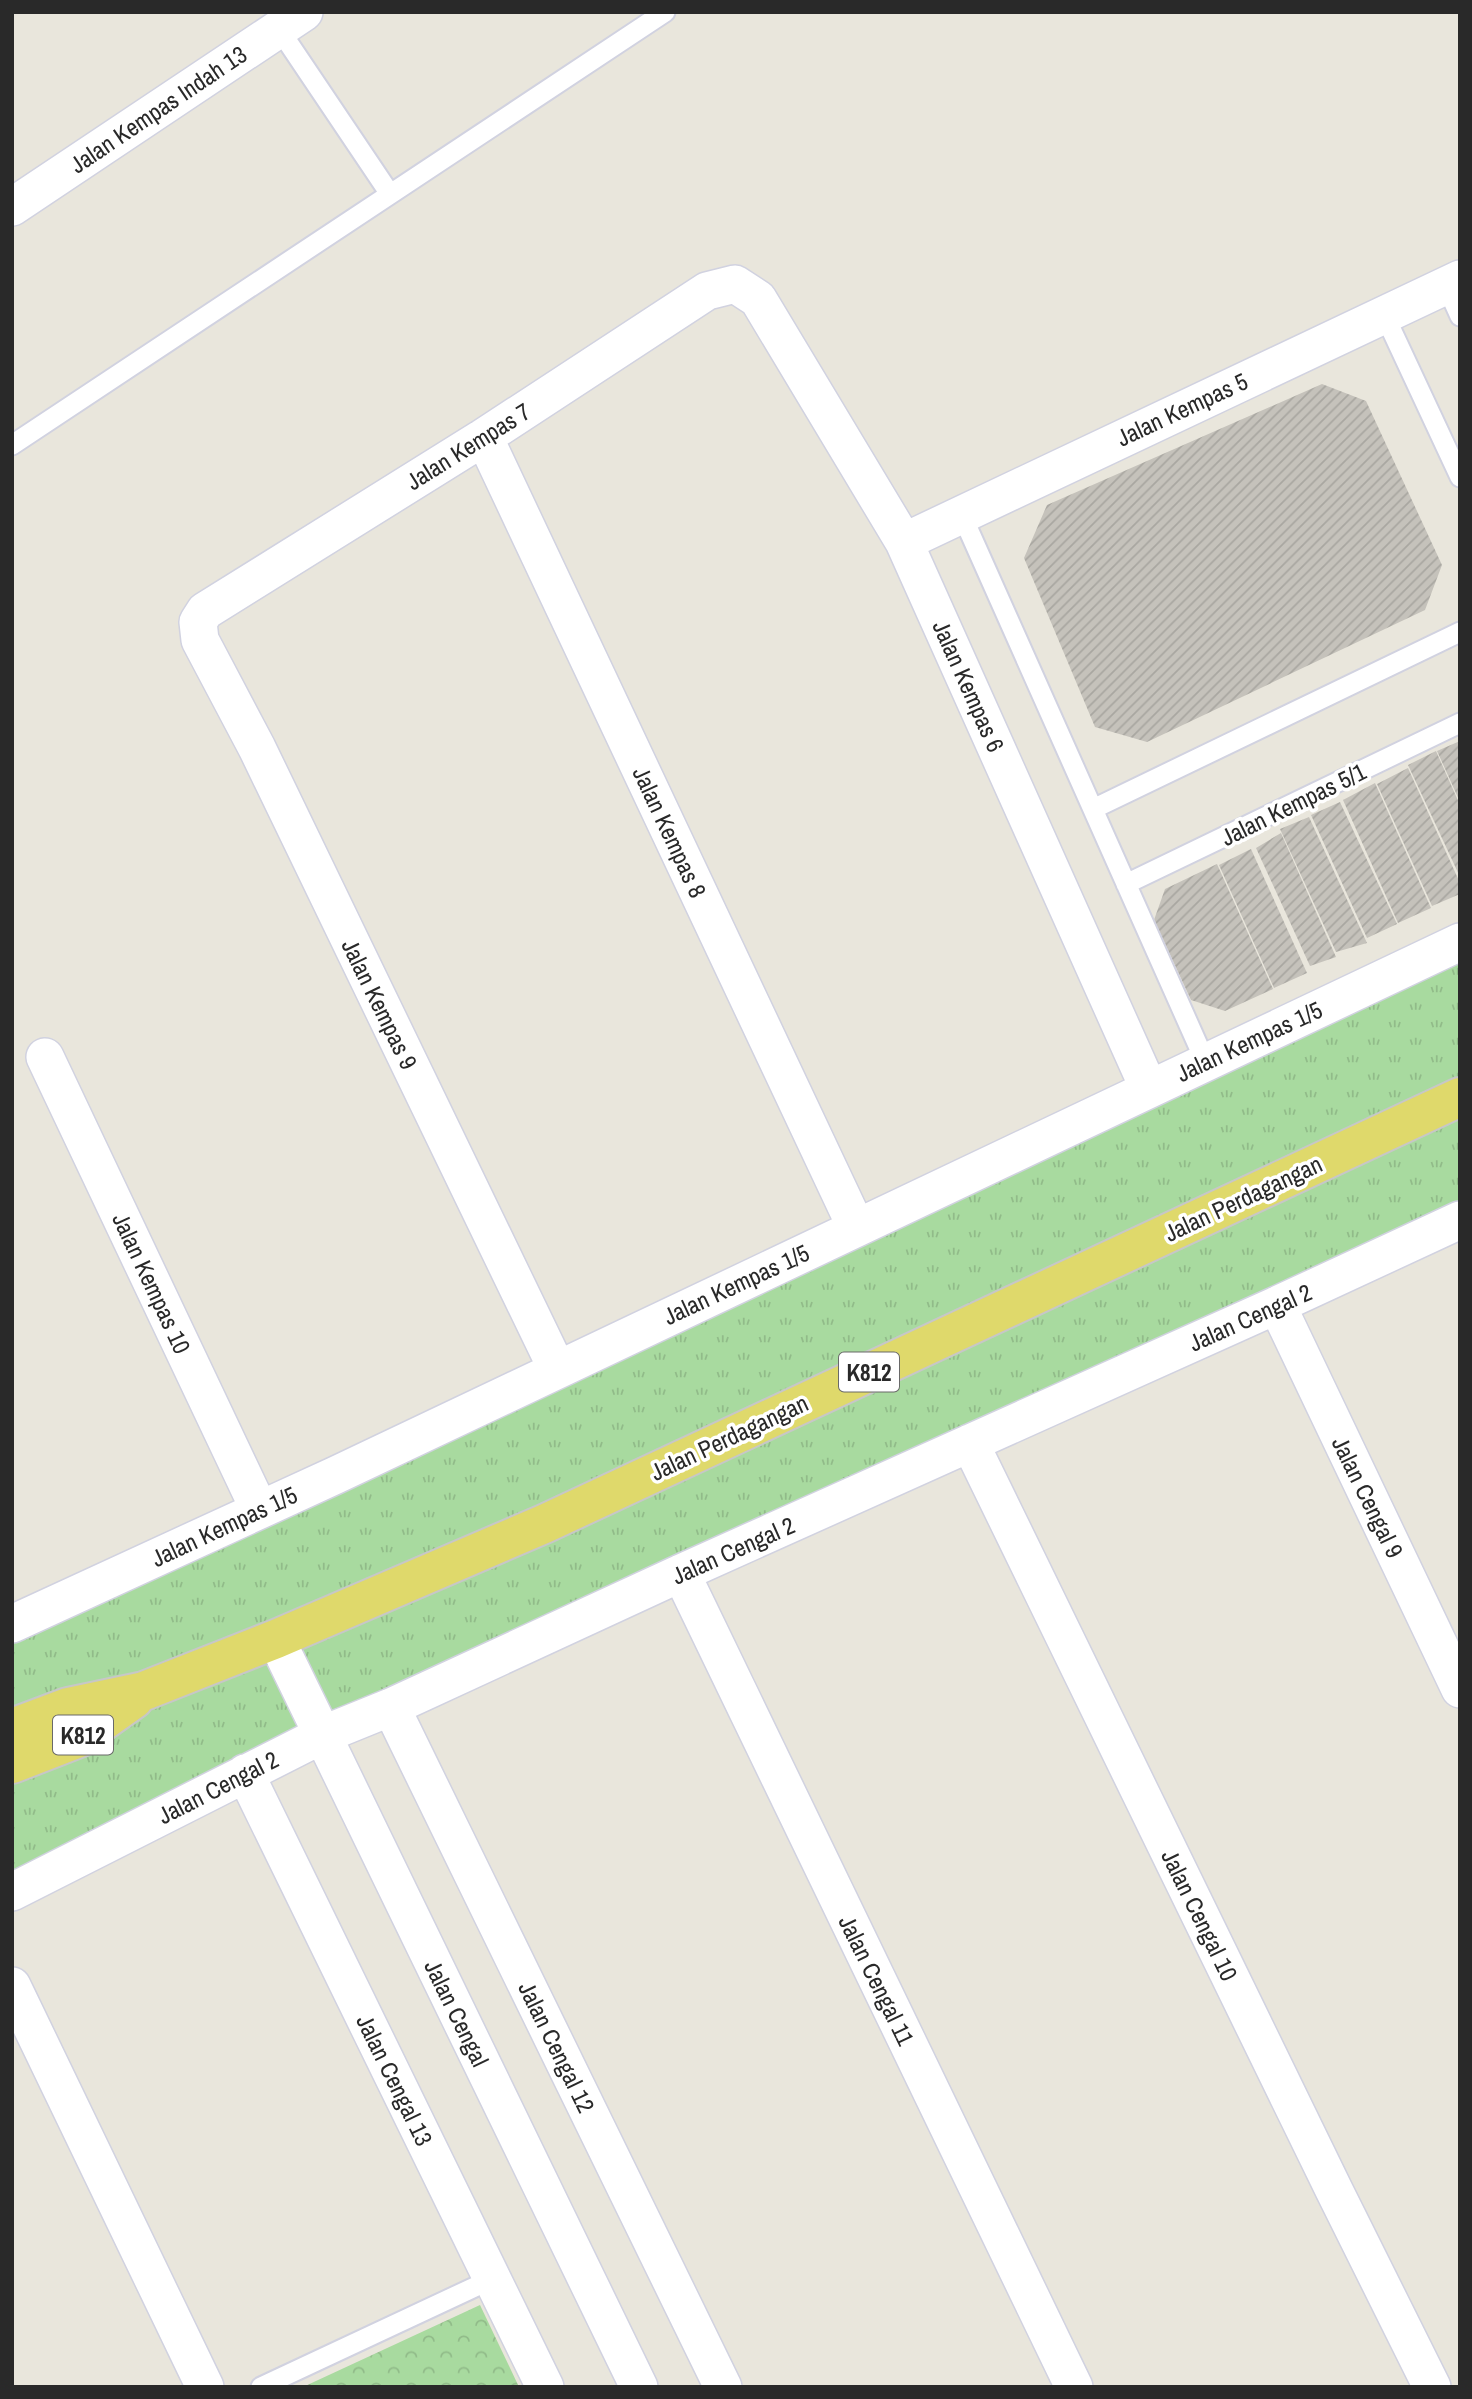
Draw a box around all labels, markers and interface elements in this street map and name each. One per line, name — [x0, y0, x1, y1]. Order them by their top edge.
street label: Jalan Kempas Indah 13 — [63, 38, 253, 180]
street label: Jalan Kempas 5 — [1111, 365, 1253, 453]
street label: Jalan Kempas 7 — [400, 395, 536, 497]
street label: Jalan Kempas 6 — [926, 615, 1012, 757]
street label: Jalan Kempas 5/1 — [1215, 755, 1371, 853]
street label: Jalan Kempas 8 — [626, 761, 714, 903]
street label: Jalan Kempas 9 — [335, 934, 425, 1074]
street label: Jalan Kempas 1/5 — [1171, 993, 1327, 1089]
street label: Jalan Perdagangan — [1159, 1147, 1327, 1249]
street label: Jalan Kempas 10 — [105, 1207, 199, 1359]
street label: Jalan Kempas 1/5 — [658, 1236, 814, 1332]
street label: Jalan Cengal 2 — [1184, 1276, 1316, 1358]
road number: K812 — [839, 1352, 899, 1392]
street label: Jalan Perdagangan — [645, 1386, 813, 1488]
street label: Jalan Cengal 9 — [1325, 1431, 1411, 1563]
street label: Jalan Kempas 1/5 — [146, 1478, 302, 1574]
street label: Jalan Cengal 2 — [667, 1509, 799, 1591]
road number: K812 — [53, 1716, 113, 1754]
street label: Jalan Cengal 2 — [152, 1743, 284, 1831]
street label: Jalan Cengal 10 — [1154, 1844, 1246, 1986]
street label: Jalan Cengal 11 — [832, 1910, 922, 2050]
street label: Jalan Cengal — [417, 1954, 497, 2072]
street label: Jalan Cengal 12 — [511, 1976, 603, 2118]
street label: Jalan Cengal 13 — [349, 2009, 441, 2151]

